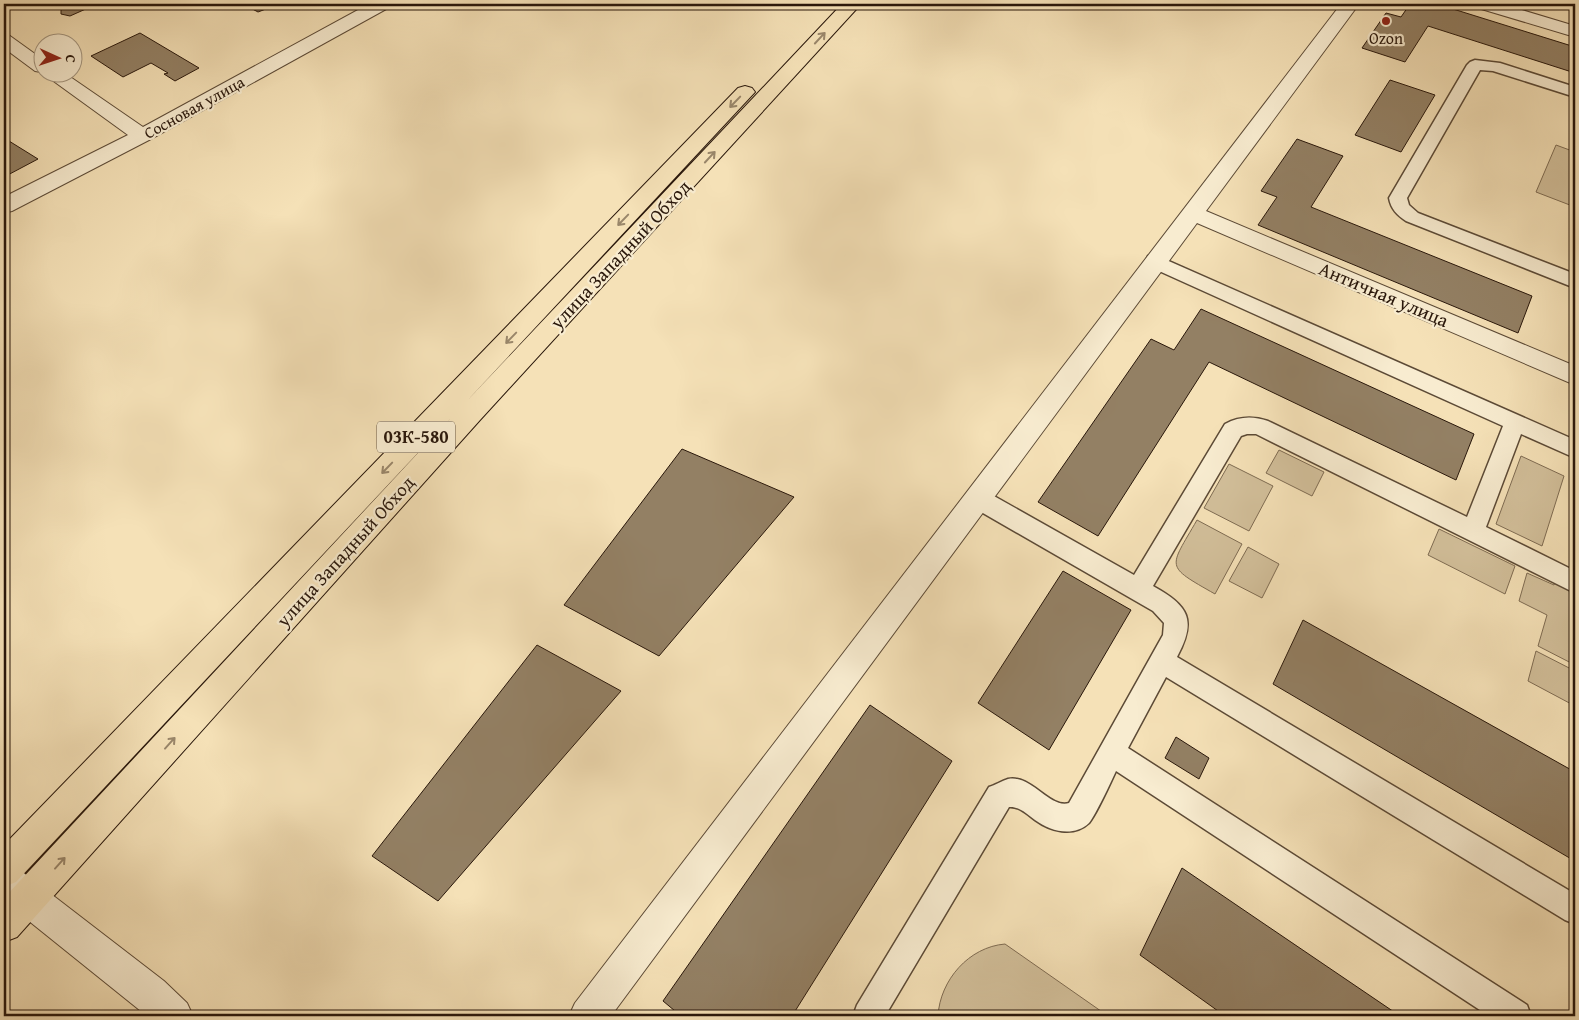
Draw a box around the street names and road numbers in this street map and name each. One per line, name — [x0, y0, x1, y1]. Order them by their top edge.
street label: Сосновая улица — [139, 69, 249, 145]
street label: улица Западный Обход — [543, 173, 697, 336]
street label: Античная улица — [1315, 254, 1453, 334]
road number: 03К-580 — [377, 422, 455, 452]
street label: улица Западный Обход — [269, 469, 421, 634]

